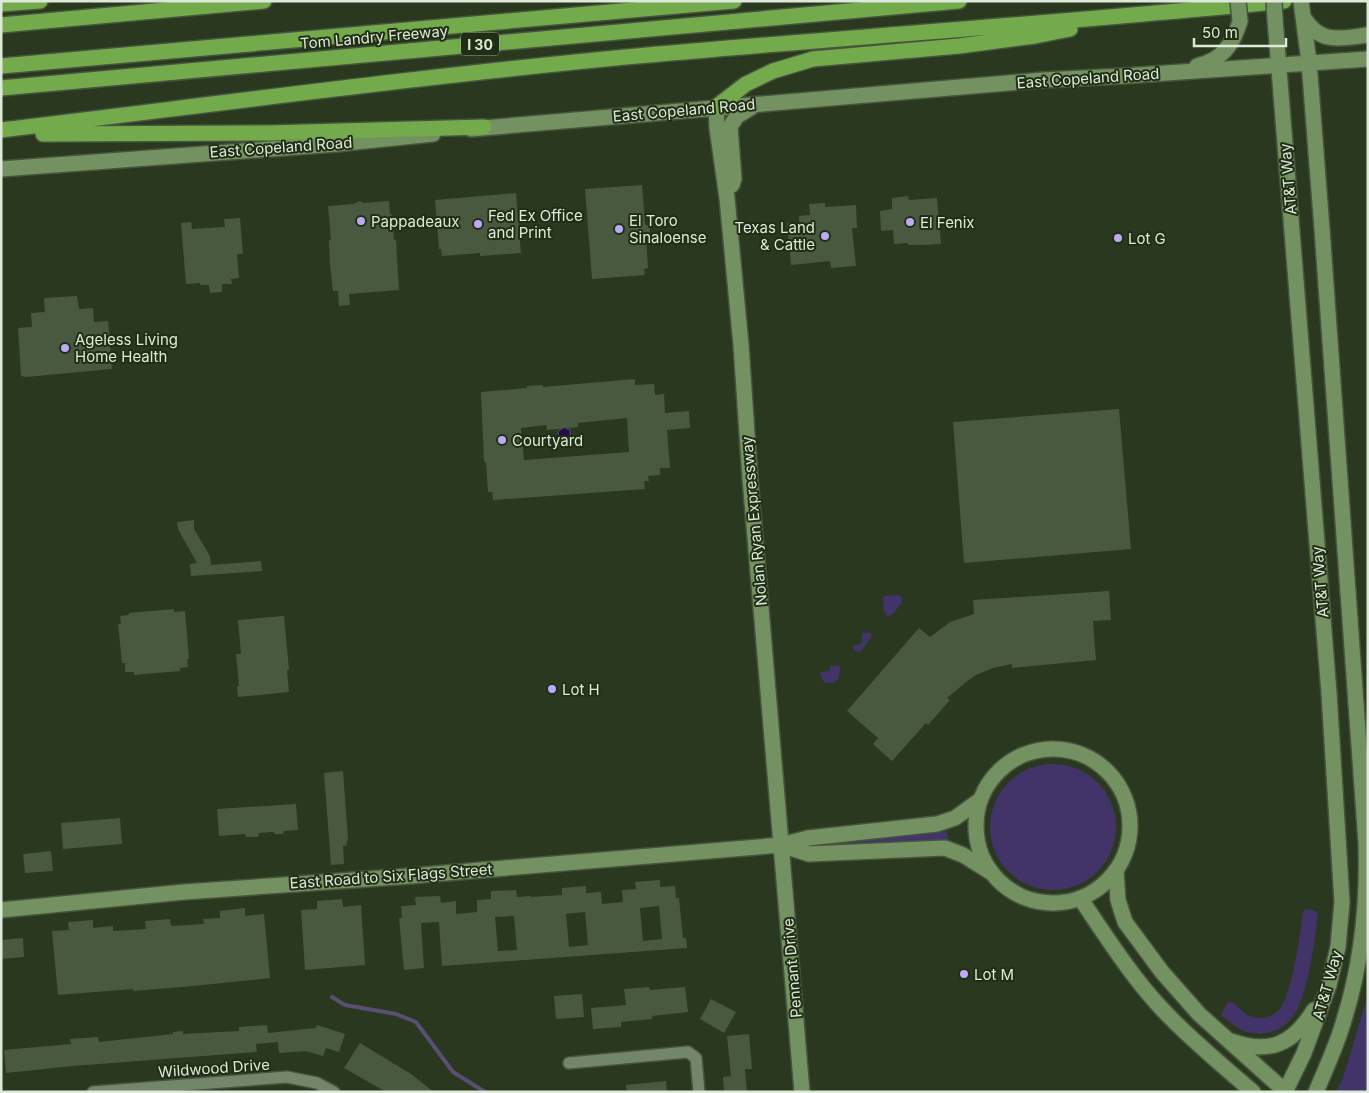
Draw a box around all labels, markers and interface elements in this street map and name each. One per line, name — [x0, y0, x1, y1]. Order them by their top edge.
scale bar — [1194, 15, 1286, 47]
street label: Tom Landry Freeway — [299, 21, 449, 53]
text: 50 m — [1202, 23, 1238, 42]
road number: I 30 — [461, 33, 499, 56]
street label: East Copeland Road — [1016, 64, 1160, 92]
street label: East Copeland Road — [612, 94, 756, 126]
street label: East Copeland Road — [209, 133, 353, 161]
street label: AT&T Way — [1275, 142, 1301, 216]
place label: Fed Ex Office and Print — [488, 206, 583, 242]
place label: El Toro Sinaloense — [629, 211, 706, 247]
place label: Pappadeaux — [371, 212, 460, 231]
place label: El Fenix — [920, 213, 975, 232]
marker: Pappadeaux — [355, 215, 367, 227]
marker: El Fenix — [904, 216, 916, 228]
marker: Fed Ex Office and Print — [472, 218, 484, 230]
place label: Texas Land & Cattle — [734, 218, 815, 254]
marker: El Toro Sinaloense — [613, 223, 625, 235]
place label: Lot G — [1128, 229, 1166, 248]
marker: Texas Land & Cattle — [819, 230, 831, 242]
marker: Lot G — [1112, 232, 1124, 244]
place label: Ageless Living Home Health — [75, 330, 178, 366]
marker: Ageless Living Home Health — [59, 342, 71, 354]
place label: Courtyard — [512, 431, 583, 450]
marker: Courtyard — [496, 434, 508, 446]
street label: Nolan Ryan Expressway — [737, 435, 771, 607]
street label: AT&T Way — [1307, 545, 1333, 619]
place label: Lot H — [562, 680, 600, 699]
marker: Lot H — [546, 683, 558, 695]
street label: East Road to Six Flags Street — [289, 859, 493, 893]
street label: Pennant Drive — [778, 918, 806, 1018]
street label: AT&T Way — [1308, 947, 1346, 1022]
place label: Lot M — [974, 965, 1014, 984]
marker: Lot M — [958, 968, 970, 980]
street label: Wildwood Drive — [158, 1055, 270, 1081]

